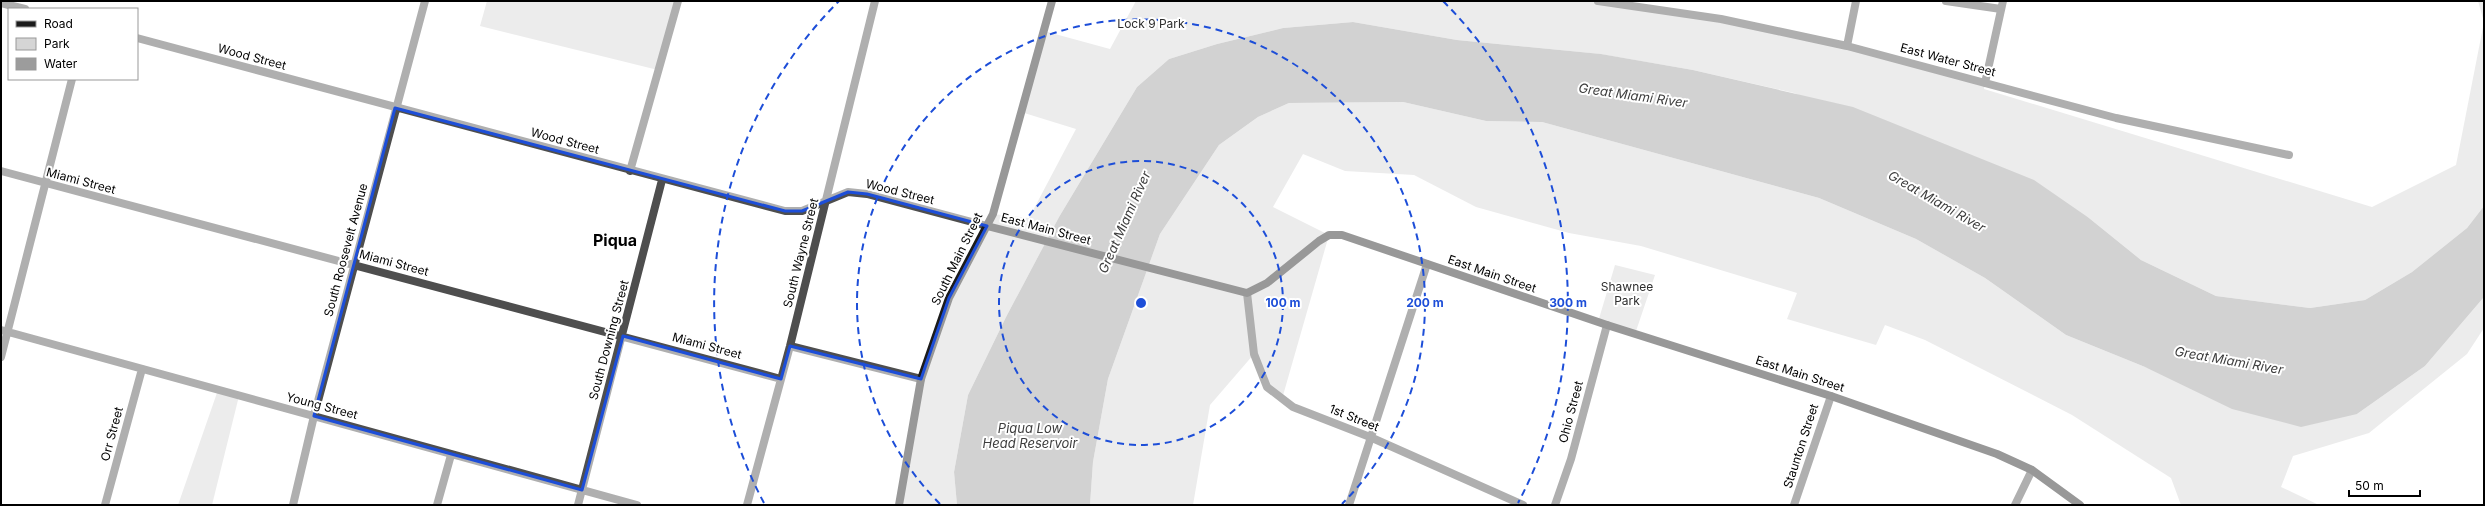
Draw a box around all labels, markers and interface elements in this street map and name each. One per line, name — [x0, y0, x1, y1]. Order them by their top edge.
legend — [8, 8, 138, 80]
text: Road — [44, 16, 73, 31]
park label: Lock 9 Park — [1117, 16, 1185, 31]
text: Park — [44, 36, 70, 51]
street label: Wood Street — [216, 40, 288, 73]
street label: East Water Street — [1899, 40, 1998, 79]
text: Water — [44, 56, 78, 71]
water label: Great Miami River — [1578, 79, 1690, 111]
street label: Wood Street — [529, 124, 601, 157]
street label: Miami Street — [45, 164, 117, 197]
water label: Great Miami River — [1885, 167, 1989, 236]
water label: Great Miami River — [1094, 168, 1154, 275]
street label: Wood Street — [864, 176, 936, 207]
street label: South Roosevelt Avenue — [320, 182, 371, 318]
street label: South Wayne Street — [780, 197, 821, 309]
street label: East Main Street — [1000, 209, 1093, 248]
street label: South Main Street — [928, 210, 986, 308]
district label: Piqua — [593, 230, 637, 250]
street label: Miami Street — [358, 246, 430, 279]
street label: East Main Street — [1446, 251, 1538, 296]
street label: South Downing Street — [585, 278, 632, 401]
park label: Shawnee Park — [1601, 279, 1653, 308]
text: 100 m — [1265, 295, 1301, 310]
text: 200 m — [1406, 295, 1444, 310]
text: 300 m — [1549, 295, 1587, 310]
centre of rings — [1134, 296, 1148, 310]
street label: Miami Street — [671, 329, 743, 362]
water label: Great Miami River — [2174, 343, 2286, 378]
street label: East Main Street — [1754, 352, 1846, 395]
street label: Ohio Street — [1555, 379, 1586, 445]
street label: Young Street — [285, 389, 359, 422]
street label: 1st Street — [1327, 401, 1381, 434]
street label: Staunton Street — [1780, 402, 1821, 490]
street label: Orr Street — [97, 405, 126, 463]
water label: Piqua Low Head Reservoir — [983, 420, 1078, 451]
scale bar — [2349, 472, 2420, 498]
text: 50 m — [2355, 478, 2384, 493]

